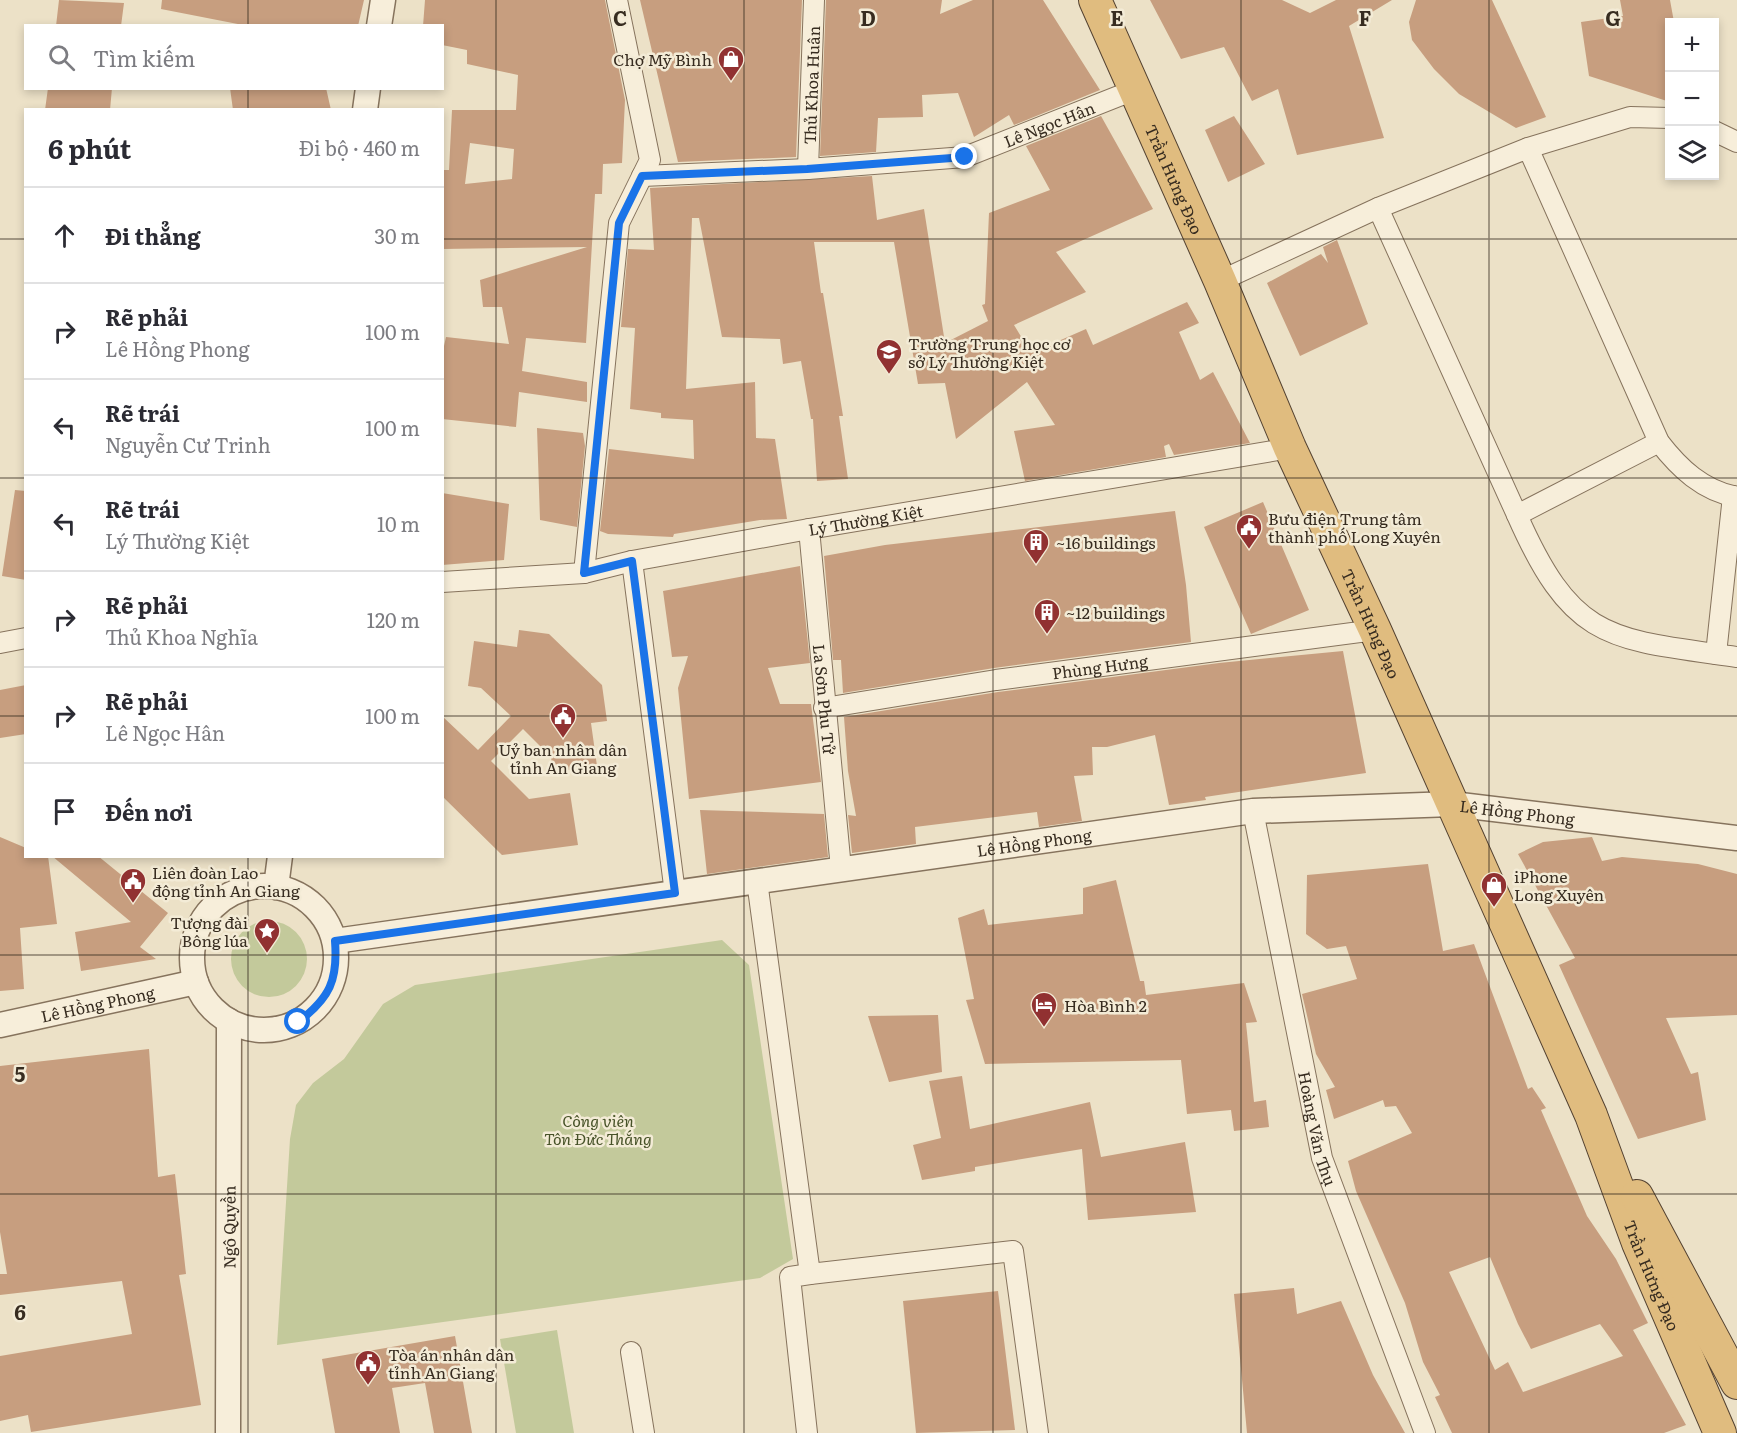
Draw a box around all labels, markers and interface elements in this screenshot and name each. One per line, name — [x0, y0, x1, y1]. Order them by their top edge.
text: C — [613, 2, 627, 32]
text: D — [860, 2, 876, 32]
text: E — [1110, 2, 1124, 32]
text: F — [1359, 2, 1372, 32]
text: G — [1605, 2, 1621, 32]
map controls — [1665, 18, 1719, 180]
button: + — [1665, 18, 1719, 72]
search box — [24, 24, 444, 90]
street label: Thủ Khoa Huân — [797, 25, 825, 145]
icon: search — [45, 41, 78, 74]
text: Tìm kiếm — [93, 41, 195, 74]
shop icon: Chợ Mỹ Bình — [716, 44, 746, 82]
place label: Chợ Mỹ Bình — [613, 47, 712, 71]
button: − — [1665, 72, 1719, 126]
street label: Lê Ngọc Hân — [1000, 95, 1098, 153]
street label: Trần Hưng Đạo — [1140, 120, 1210, 238]
button: layers — [1665, 126, 1719, 180]
text: 6 phút — [48, 128, 131, 167]
text: Đi bộ · 460 m — [299, 132, 420, 162]
route end — [951, 143, 977, 169]
icon: ahead — [48, 219, 81, 252]
text: Đi thẳng — [105, 219, 201, 252]
text: 30 m — [374, 220, 420, 250]
text: Rẽ phải — [105, 300, 188, 333]
icon: right — [48, 315, 81, 348]
text: 100 m — [365, 316, 420, 346]
place label: Trường Trung học cơ sở Lý Thường Kiệt — [908, 331, 1071, 373]
text: Lê Hồng Phong — [105, 333, 250, 363]
school or university icon: Trường Trung học cơ sở Lý Thường Kiệt — [874, 337, 904, 375]
text: Rẽ trái — [105, 396, 180, 429]
icon: left — [48, 411, 81, 444]
text: 100 m — [365, 412, 420, 442]
text: Nguyễn Cư Trinh — [105, 429, 271, 459]
text: Rẽ trái — [105, 492, 180, 525]
street label: Lý Thường Kiệt — [806, 498, 925, 541]
place label: Bưu điện Trung tâm thành phố Long Xuyên — [1268, 506, 1441, 548]
icon: left — [48, 507, 81, 540]
text: 10 m — [377, 508, 420, 538]
public building icon: Bưu điện Trung tâm thành phố Long Xuyên — [1234, 512, 1264, 550]
text: Lý Thường Kiệt — [105, 525, 250, 555]
building icon: ~16 buildings — [1021, 527, 1051, 565]
place label: ~16 buildings — [1056, 530, 1156, 554]
street label: Trần Hưng Đạo — [1336, 565, 1407, 682]
text: Rẽ phải — [105, 588, 188, 621]
building icon: ~12 buildings — [1032, 597, 1062, 635]
place label: ~12 buildings — [1066, 600, 1165, 624]
icon: right — [48, 603, 81, 636]
text: 120 m — [367, 604, 420, 634]
text: Thủ Khoa Nghĩa — [105, 621, 258, 651]
street label: La Sơn Phu Tử — [808, 643, 842, 756]
street label: Phùng Hưng — [1051, 648, 1149, 684]
text: Rẽ phải — [105, 684, 188, 717]
icon: right — [48, 699, 81, 732]
text: 100 m — [365, 700, 420, 730]
public building icon: Uỷ ban nhân dân tỉnh An Giang — [548, 701, 578, 739]
text: Lê Ngọc Hân — [105, 717, 225, 747]
place label: Uỷ ban nhân dân tỉnh An Giang — [499, 737, 628, 779]
street label: Lê Hồng Phong — [1458, 793, 1576, 831]
icon: arrive — [48, 795, 81, 828]
text: Đến nơi — [105, 795, 193, 828]
street label: Lê Hồng Phong — [975, 822, 1093, 862]
place label: Liên đoàn Lao động tỉnh An Giang — [152, 860, 300, 902]
place label: iPhone Long Xuyên — [1514, 864, 1605, 906]
public building icon: Liên đoàn Lao động tỉnh An Giang — [118, 866, 148, 904]
shop icon: iPhone Long Xuyên — [1479, 870, 1509, 908]
place label: Tượng đài Bông lúa — [170, 910, 248, 952]
place icon: Tượng đài Bông lúa — [252, 916, 282, 954]
street label: Lê Hồng Phong — [39, 979, 157, 1028]
hotel icon: Hòa Bình 2 — [1029, 990, 1059, 1028]
place label: Hòa Bình 2 — [1064, 993, 1147, 1017]
route start — [284, 1008, 310, 1034]
text: 5 — [15, 1058, 26, 1088]
street label: Hoàng Văn Thụ — [1293, 1069, 1343, 1189]
park label: Công viên Tôn Đức Thắng — [544, 1108, 652, 1150]
street label: Ngô Quyền — [216, 1185, 241, 1269]
street label: Trần Hưng Đạo — [1618, 1216, 1686, 1334]
text: 6 — [14, 1296, 26, 1326]
place label: Tòa án nhân dân tỉnh An Giang — [388, 1342, 515, 1384]
public building icon: Tòa án nhân dân tỉnh An Giang — [353, 1348, 383, 1386]

